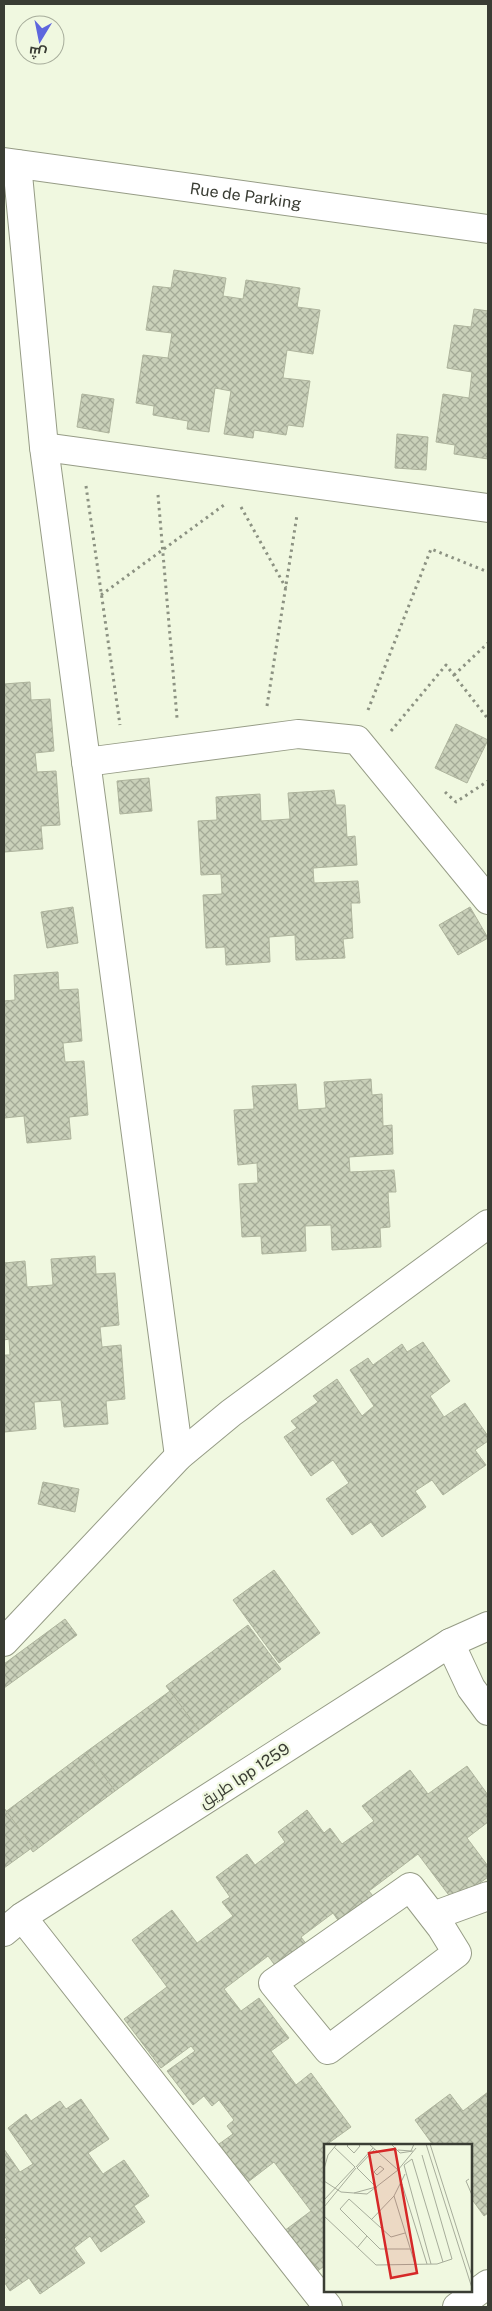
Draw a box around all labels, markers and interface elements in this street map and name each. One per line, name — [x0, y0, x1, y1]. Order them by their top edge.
north arrow — [15, 15, 65, 65]
text: ش — [27, 42, 48, 62]
street label: Rue de Parking — [189, 179, 303, 213]
street label: طريق lpp 1259 — [195, 1739, 294, 1813]
inset map — [324, 2144, 472, 2291]

